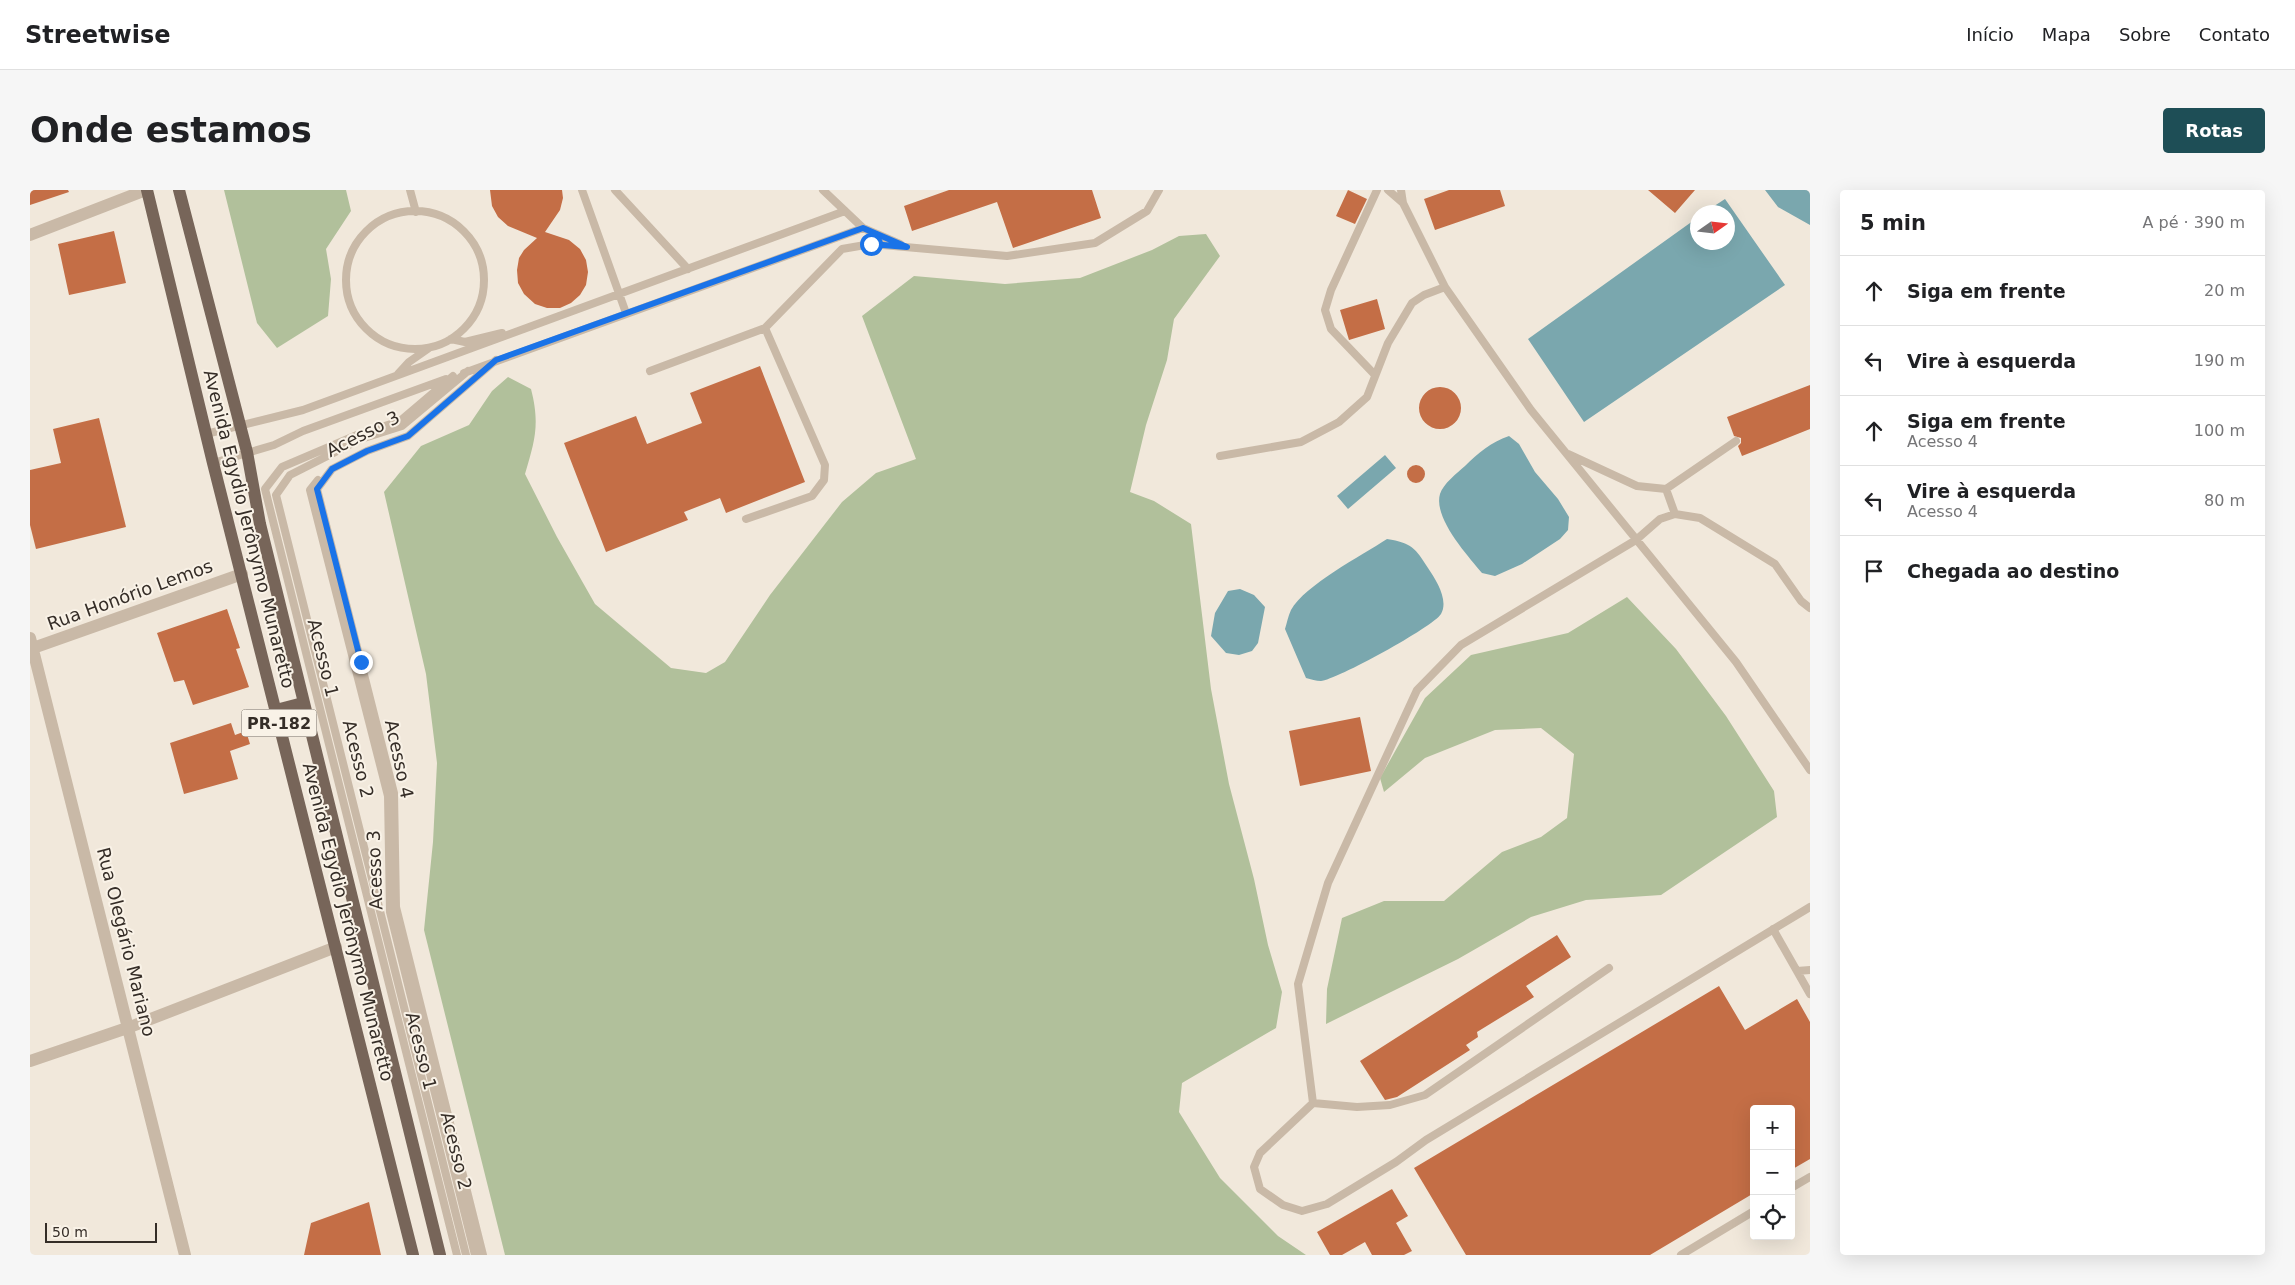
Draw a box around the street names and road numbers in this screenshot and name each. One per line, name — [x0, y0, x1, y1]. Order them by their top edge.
street label: Avenida Egydio Jerônymo Munaretto — [200, 367, 299, 690]
street label: Acesso 3 — [322, 406, 403, 461]
street label: Rua Honório Lemos — [44, 555, 215, 634]
street label: Acesso 1 — [304, 617, 343, 699]
road number: PR-182 — [242, 710, 316, 736]
street label: Acesso 2 — [339, 718, 378, 800]
street label: Acesso 4 — [381, 718, 418, 800]
street label: Avenida Egydio Jerônymo Munaretto — [299, 760, 398, 1083]
street label: Acesso 3 — [363, 830, 386, 910]
street label: Rua Olegário Mariano — [93, 845, 160, 1039]
street label: Acesso 1 — [402, 1010, 441, 1092]
street label: Acesso 2 — [437, 1110, 476, 1192]

